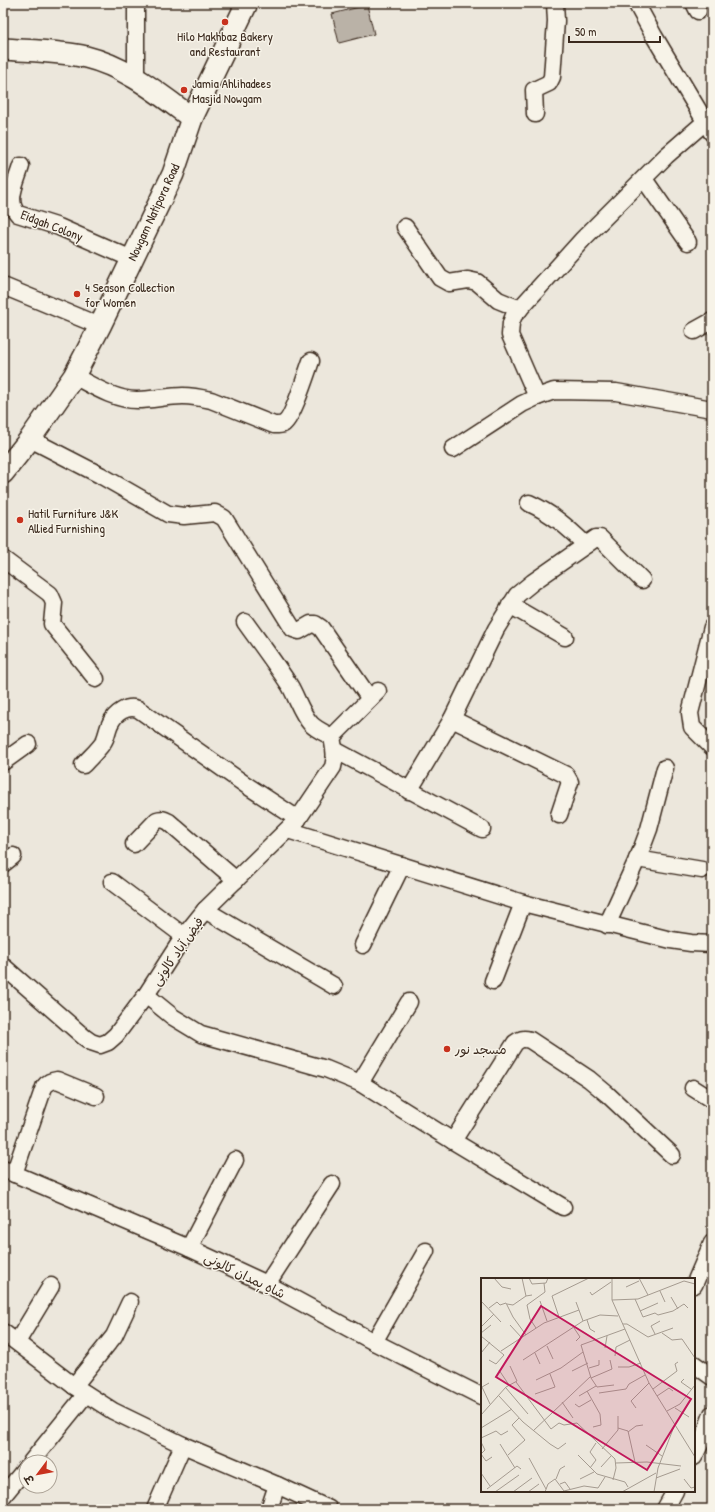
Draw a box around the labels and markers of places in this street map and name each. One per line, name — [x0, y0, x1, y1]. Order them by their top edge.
marker: Hilo Makhbaz Bakery and Restaurant — [220, 17, 230, 27]
place label: Hilo Makhbaz Bakery and Restaurant — [177, 27, 274, 60]
place label: Jamia Ahlihadees Masjid Nowgam — [192, 74, 271, 107]
marker: Jamia Ahlihadees Masjid Nowgam — [179, 85, 189, 95]
place label: 4 Season Collection for Women — [85, 278, 175, 311]
marker: 4 Season Collection for Women — [72, 289, 82, 299]
place label: Hatil Furniture J&K Allied Furnishing — [28, 504, 118, 537]
marker: Hatil Furniture J&K Allied Furnishing — [15, 515, 25, 525]
place label: مسجد نور — [454, 1040, 506, 1058]
marker: مسجد نور — [442, 1044, 452, 1054]

